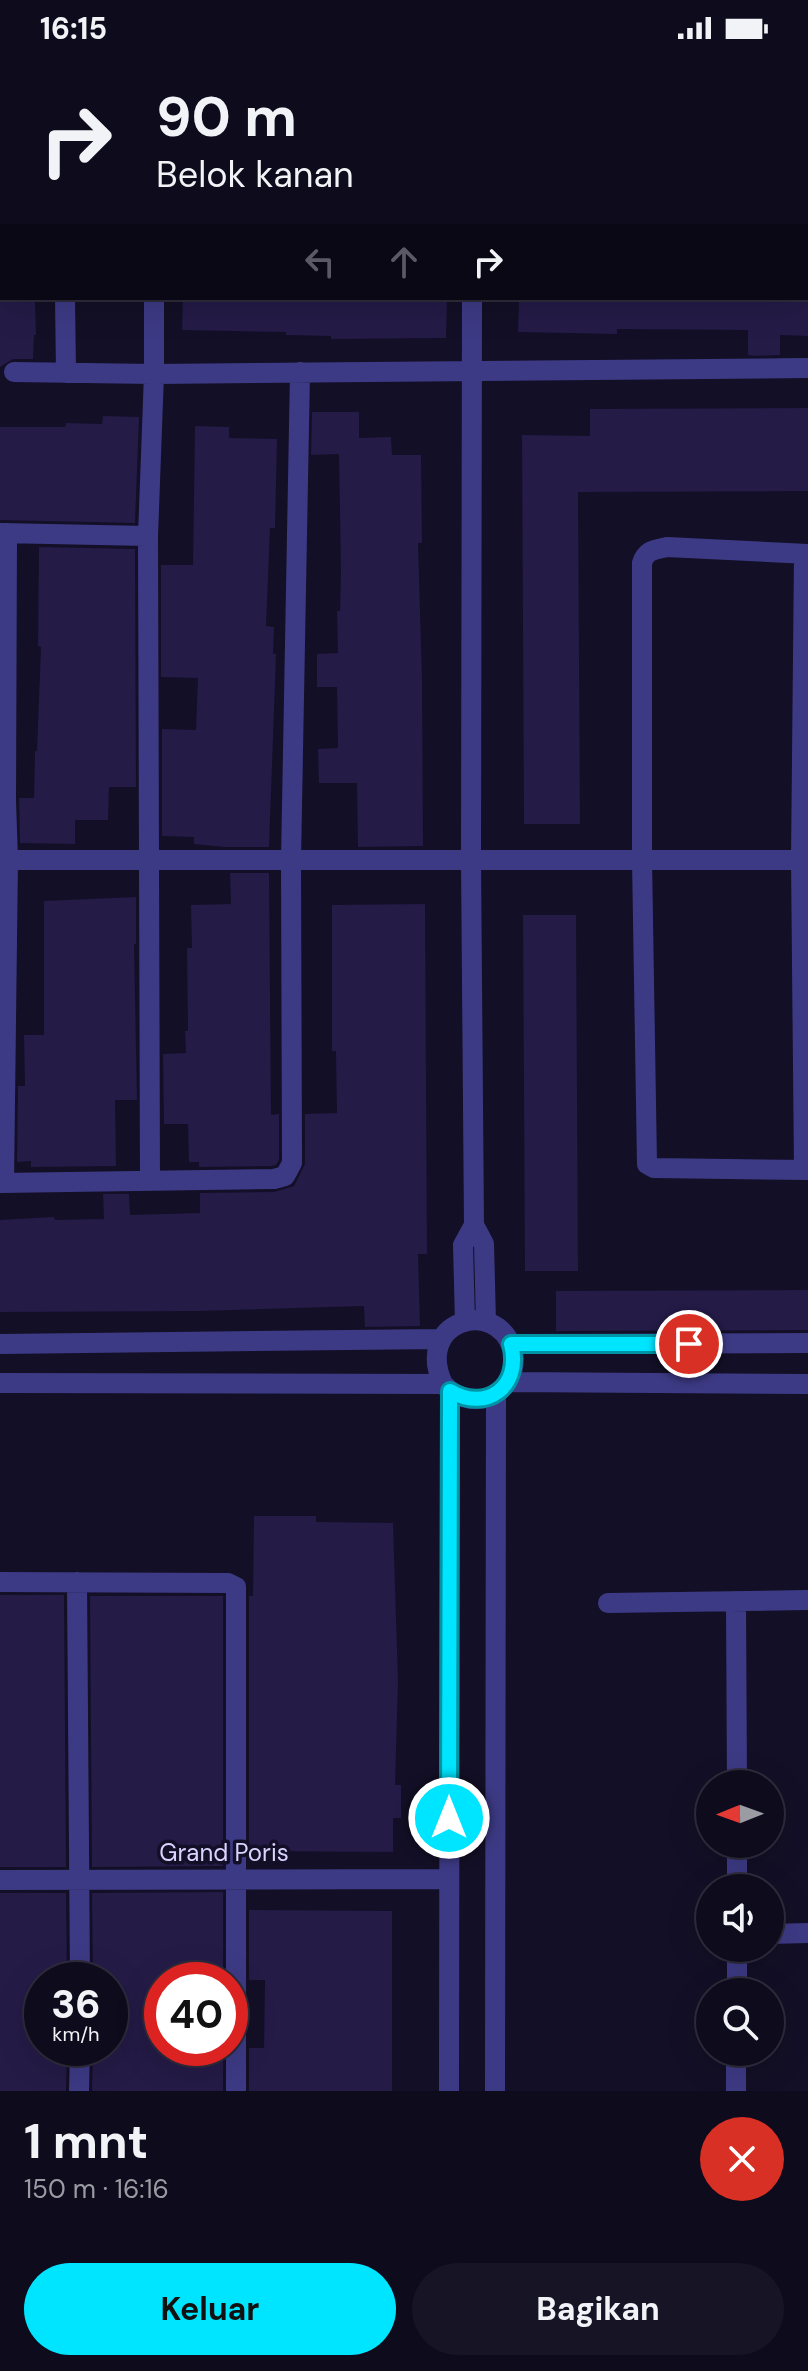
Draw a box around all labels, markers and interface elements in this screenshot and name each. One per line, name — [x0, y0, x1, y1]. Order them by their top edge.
text: 16:15 — [40, 9, 107, 48]
text: 90 m — [156, 80, 297, 153]
icon: right — [24, 88, 128, 192]
text: Belok kanan — [156, 151, 354, 198]
icon: left — [298, 240, 342, 284]
icon: ahead — [382, 240, 426, 284]
icon: right — [466, 240, 510, 284]
pin — [655, 1310, 723, 1378]
icon: arrive — [667, 1322, 711, 1366]
north arrow — [696, 1770, 784, 1858]
map controls — [696, 1770, 784, 2066]
position arrow — [407, 1776, 491, 1860]
street label: Grand Poris — [159, 1837, 289, 1868]
button: sound — [696, 1874, 784, 1962]
speed limit sign: 40 — [144, 1962, 248, 2066]
text: 36 — [51, 1978, 101, 2030]
button: search — [696, 1978, 784, 2066]
text: km/h — [52, 2021, 100, 2047]
text: 1 mnt — [24, 2110, 148, 2173]
button: close — [700, 2117, 784, 2201]
text: 150 m · 16:16 — [24, 2172, 169, 2206]
button: Keluar — [24, 2263, 396, 2355]
button: Bagikan — [412, 2263, 784, 2355]

